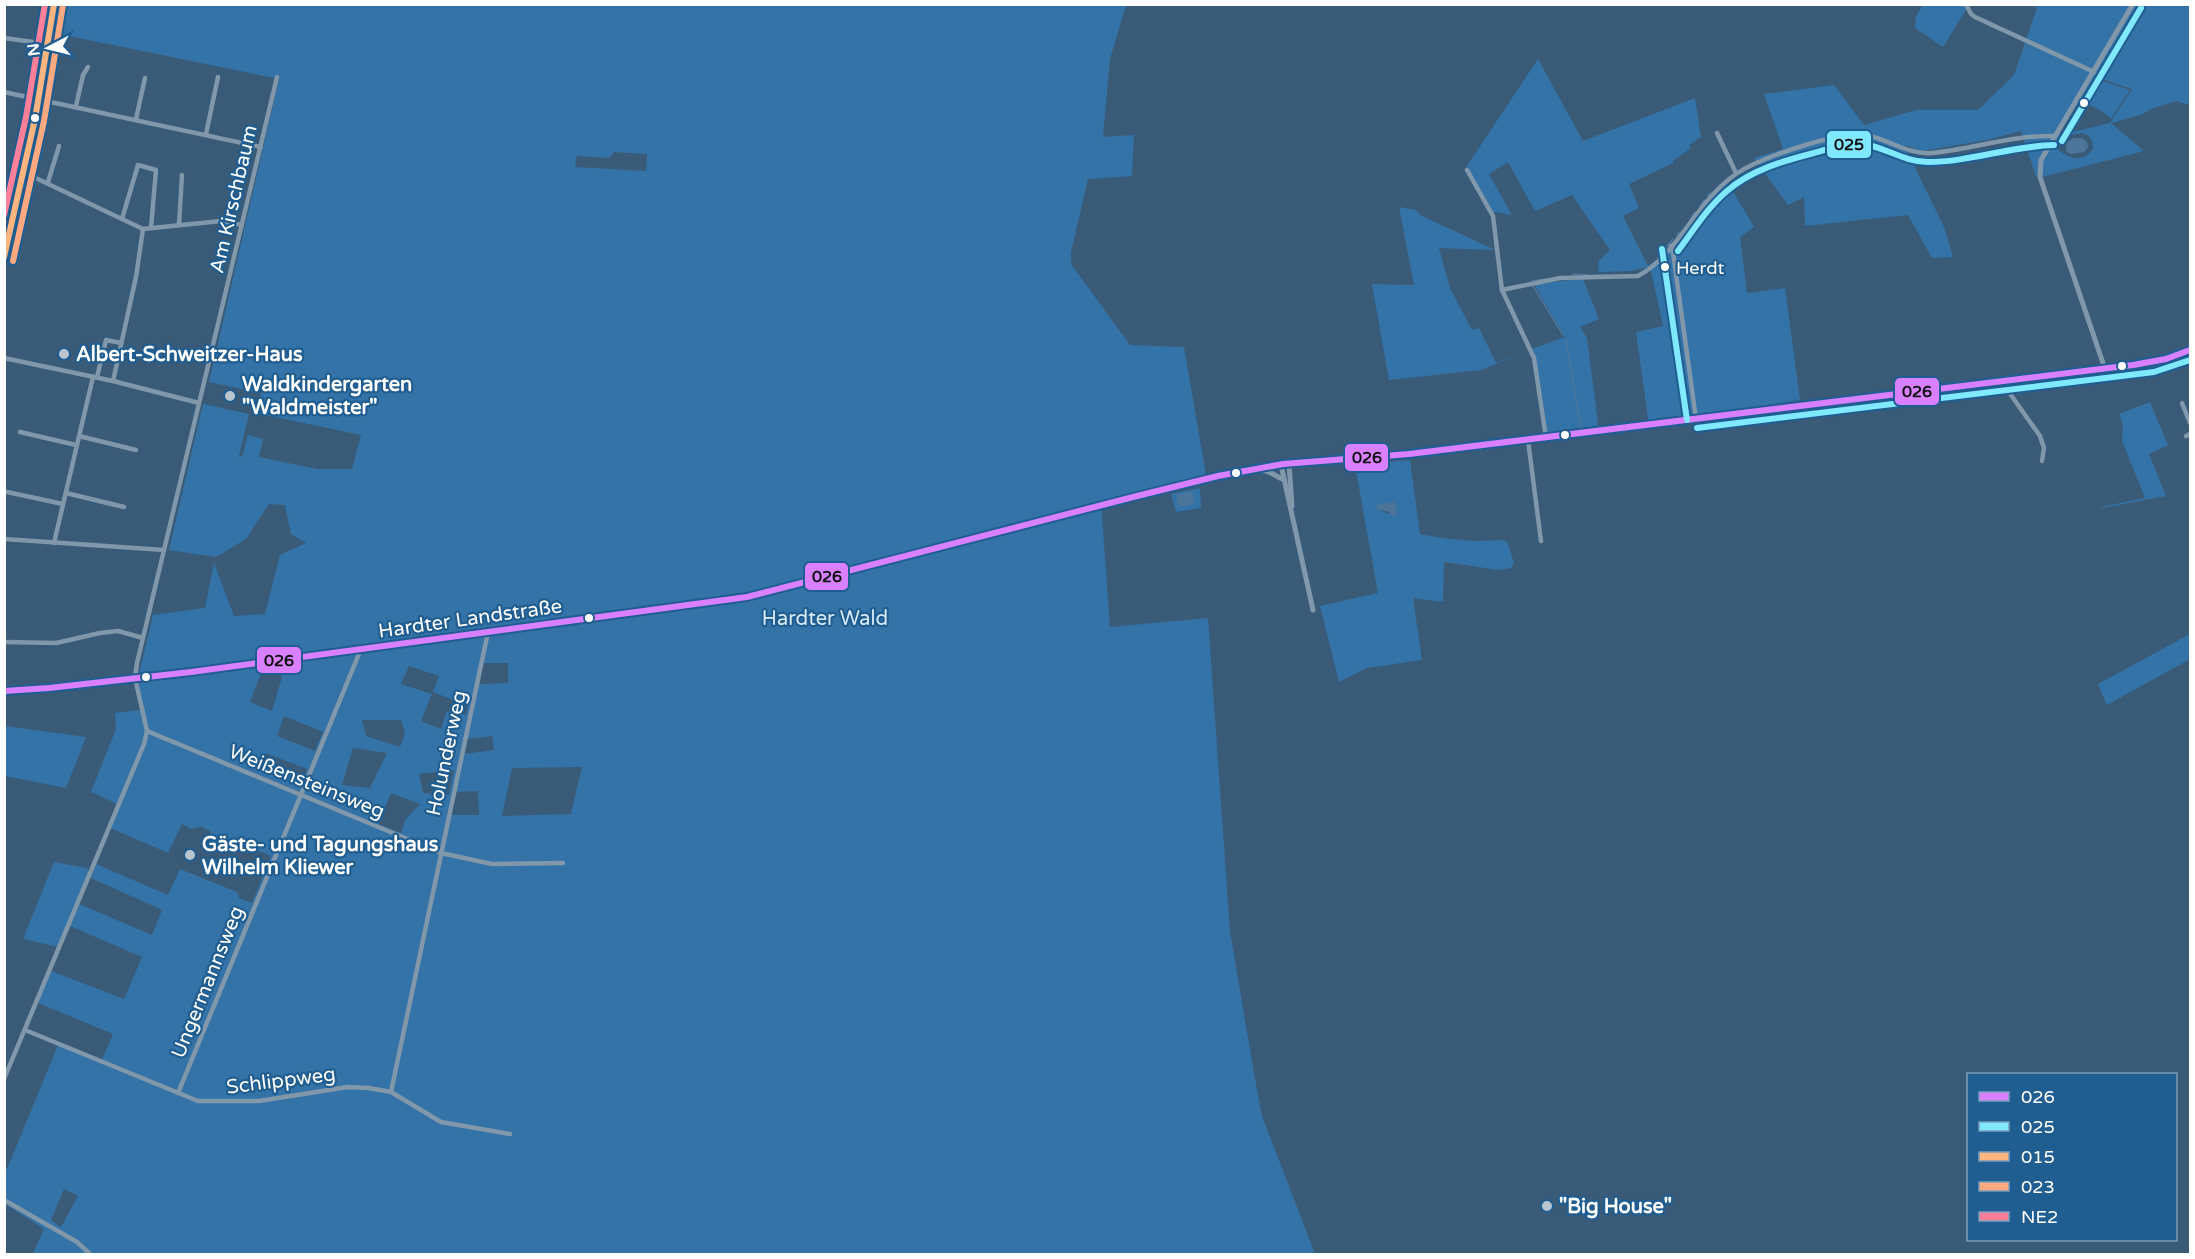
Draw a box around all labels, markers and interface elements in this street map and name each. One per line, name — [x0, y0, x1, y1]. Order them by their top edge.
north arrow — [18, 18, 78, 78]
text: N — [23, 42, 45, 57]
unlabelled marker — [2078, 97, 2090, 109]
unlabelled marker — [29, 112, 41, 124]
street label: Am Kirschbaum — [205, 123, 263, 276]
line badge: 025 — [1826, 130, 1872, 159]
text: 025 — [1834, 135, 1864, 155]
place label: Herdt — [1676, 257, 1725, 279]
marker: Herdt — [1659, 261, 1671, 273]
place label: Albert-Schweitzer-Haus — [76, 343, 303, 367]
marker: Albert-Schweitzer-Haus — [57, 347, 71, 361]
unlabelled marker — [2116, 360, 2128, 372]
place label: Waldkindergarten "Waldmeister" — [242, 373, 412, 420]
line badge: 026 — [1894, 377, 1940, 406]
text: 026 — [1902, 382, 1932, 402]
marker: Waldkindergarten "Waldmeister" — [223, 389, 237, 403]
unlabelled marker — [1559, 429, 1571, 441]
line badge: 026 — [1344, 443, 1389, 472]
text: 026 — [1352, 448, 1382, 468]
unlabelled marker — [1230, 467, 1242, 479]
line badge: 026 — [804, 562, 849, 591]
text: 026 — [812, 567, 842, 587]
street label: Hardter Landstraße — [377, 594, 563, 644]
park label: Hardter Wald — [762, 607, 888, 631]
unlabelled marker — [583, 612, 595, 624]
line badge: 026 — [256, 646, 302, 674]
text: 026 — [264, 651, 294, 671]
unlabelled marker — [140, 671, 152, 683]
street label: Holunderweg — [422, 688, 472, 818]
street label: Weißensteinsweg — [225, 740, 388, 824]
place label: Gäste- und Tagungshaus Wilhelm Kliewer — [202, 833, 439, 880]
marker: Gäste- und Tagungshaus Wilhelm Kliewer — [183, 848, 197, 862]
street label: Ungermannsweg — [167, 903, 249, 1062]
street label: Schlippweg — [225, 1062, 337, 1100]
legend — [1967, 1073, 2177, 1241]
text: 026 — [2021, 1086, 2055, 1108]
text: 025 — [2021, 1116, 2055, 1138]
text: 015 — [2021, 1146, 2055, 1168]
text: 023 — [2021, 1176, 2055, 1198]
place label: "Big House" — [1559, 1195, 1672, 1219]
marker: "Big House" — [1540, 1199, 1554, 1213]
text: NE2 — [2021, 1206, 2058, 1228]

